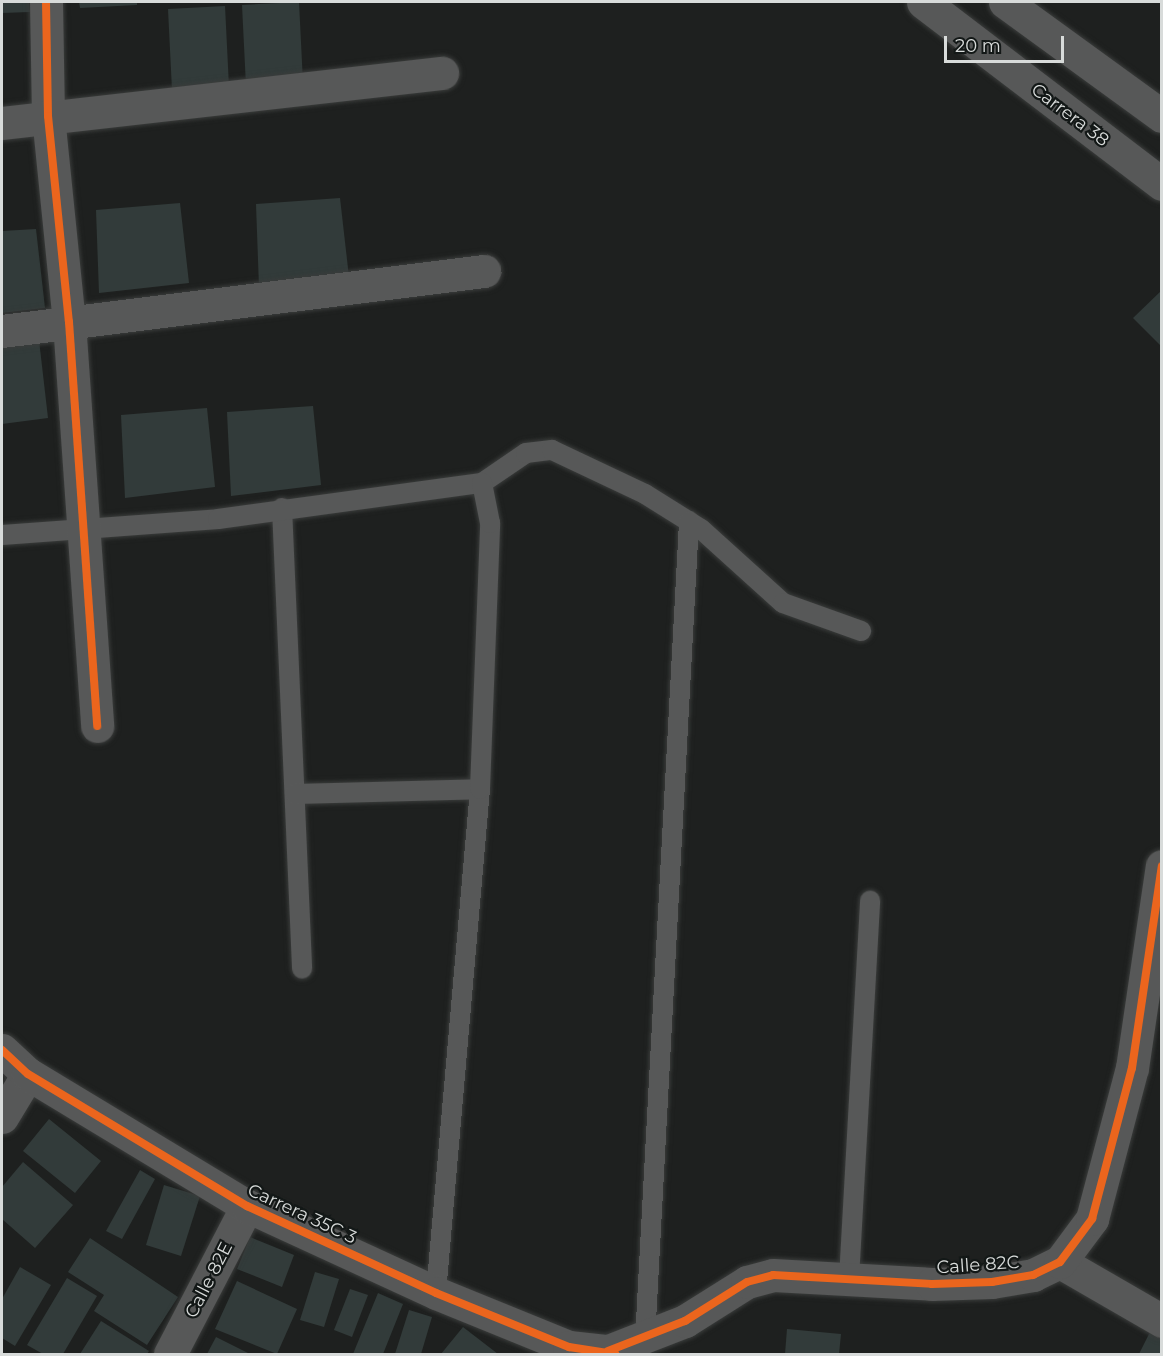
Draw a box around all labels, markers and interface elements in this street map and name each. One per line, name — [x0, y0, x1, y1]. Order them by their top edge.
scale bar — [947, 24, 1067, 62]
text: 20 m — [955, 35, 1001, 57]
street label: Carrera 38 — [1027, 79, 1113, 151]
street label: Carrera 35C 3 — [244, 1179, 360, 1249]
street label: Calle 82E — [181, 1238, 237, 1322]
street label: Calle 82C — [936, 1251, 1020, 1279]

